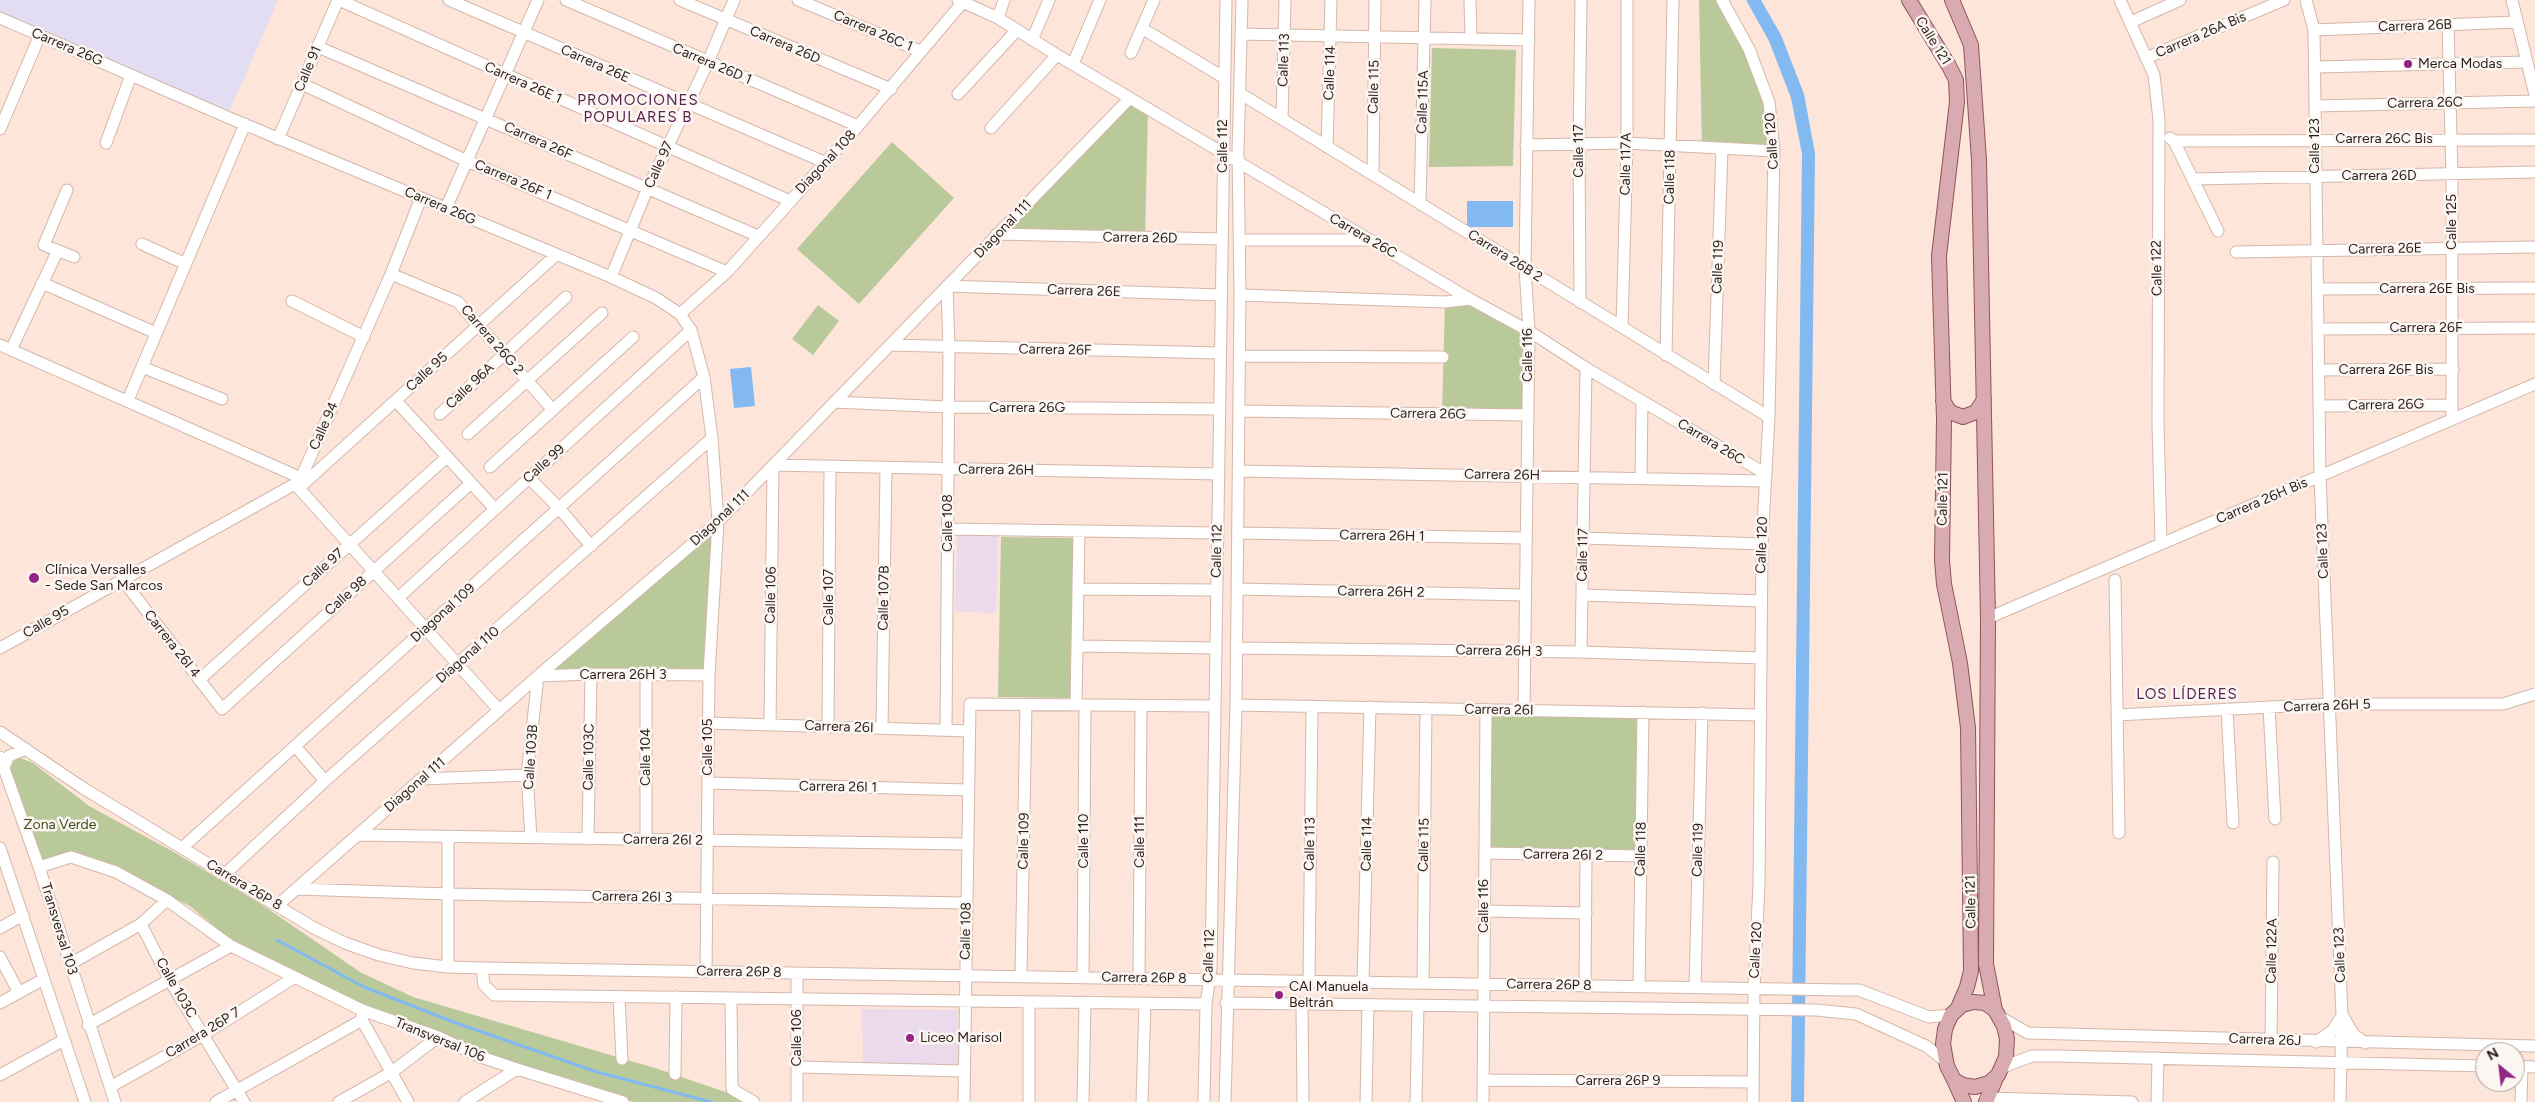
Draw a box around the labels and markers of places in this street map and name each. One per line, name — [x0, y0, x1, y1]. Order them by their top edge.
place label: Merca Modas — [2418, 56, 2502, 72]
marker: Merca Modas — [2402, 58, 2414, 70]
place label: Clínica Versalles - Sede San Marcos — [45, 562, 163, 594]
marker: Clínica Versalles - Sede San Marcos — [27, 571, 41, 585]
place label: CAI Manuela Beltrán — [1289, 979, 1368, 1012]
marker: CAI Manuela Beltrán — [1273, 989, 1285, 1001]
place label: Liceo Marisol — [920, 1030, 1002, 1046]
marker: Liceo Marisol — [904, 1032, 916, 1044]

